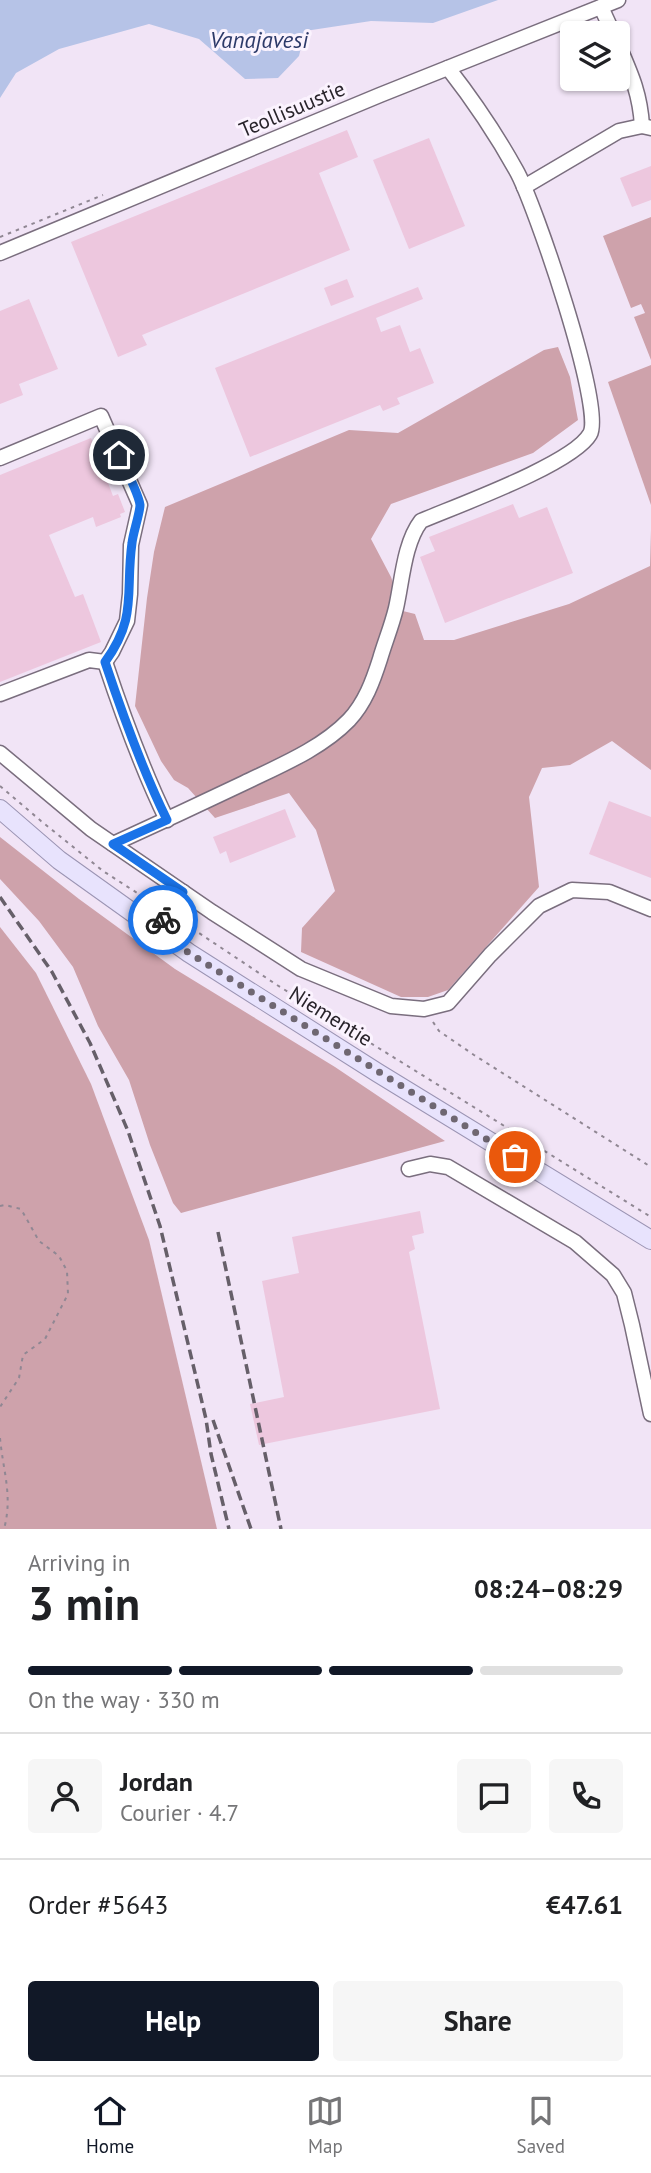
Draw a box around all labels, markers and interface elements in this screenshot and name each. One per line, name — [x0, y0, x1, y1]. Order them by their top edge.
map controls — [560, 21, 630, 91]
button: layers — [560, 21, 630, 91]
water label: Vanajavesi — [210, 25, 309, 54]
street label: Teollisuustie — [235, 75, 349, 143]
pin — [89, 425, 149, 485]
icon: home — [100, 436, 138, 474]
courier — [128, 885, 198, 955]
icon: bike — [144, 901, 182, 939]
street label: Niementie — [284, 980, 378, 1052]
pin — [485, 1127, 545, 1187]
icon: bag — [496, 1138, 534, 1176]
text: Arriving in — [28, 1548, 130, 1577]
text: 08:24–08:29 — [474, 1572, 623, 1605]
text: 3 min — [28, 1573, 140, 1633]
text: On the way · 330 m — [28, 1685, 220, 1714]
button: person — [28, 1759, 102, 1833]
button: chat — [457, 1759, 531, 1833]
button: phone — [549, 1759, 623, 1833]
text: Jordan — [120, 1765, 193, 1798]
text: Courier · 4.7 — [120, 1798, 239, 1827]
text: Order #5643 — [28, 1888, 168, 1921]
text: €47.61 — [546, 1888, 623, 1921]
button: Help — [28, 1981, 319, 2061]
button: Share — [333, 1981, 623, 2061]
tab: Home — [86, 2092, 134, 2158]
tab: Map — [306, 2092, 344, 2158]
tab: Saved — [517, 2092, 565, 2158]

